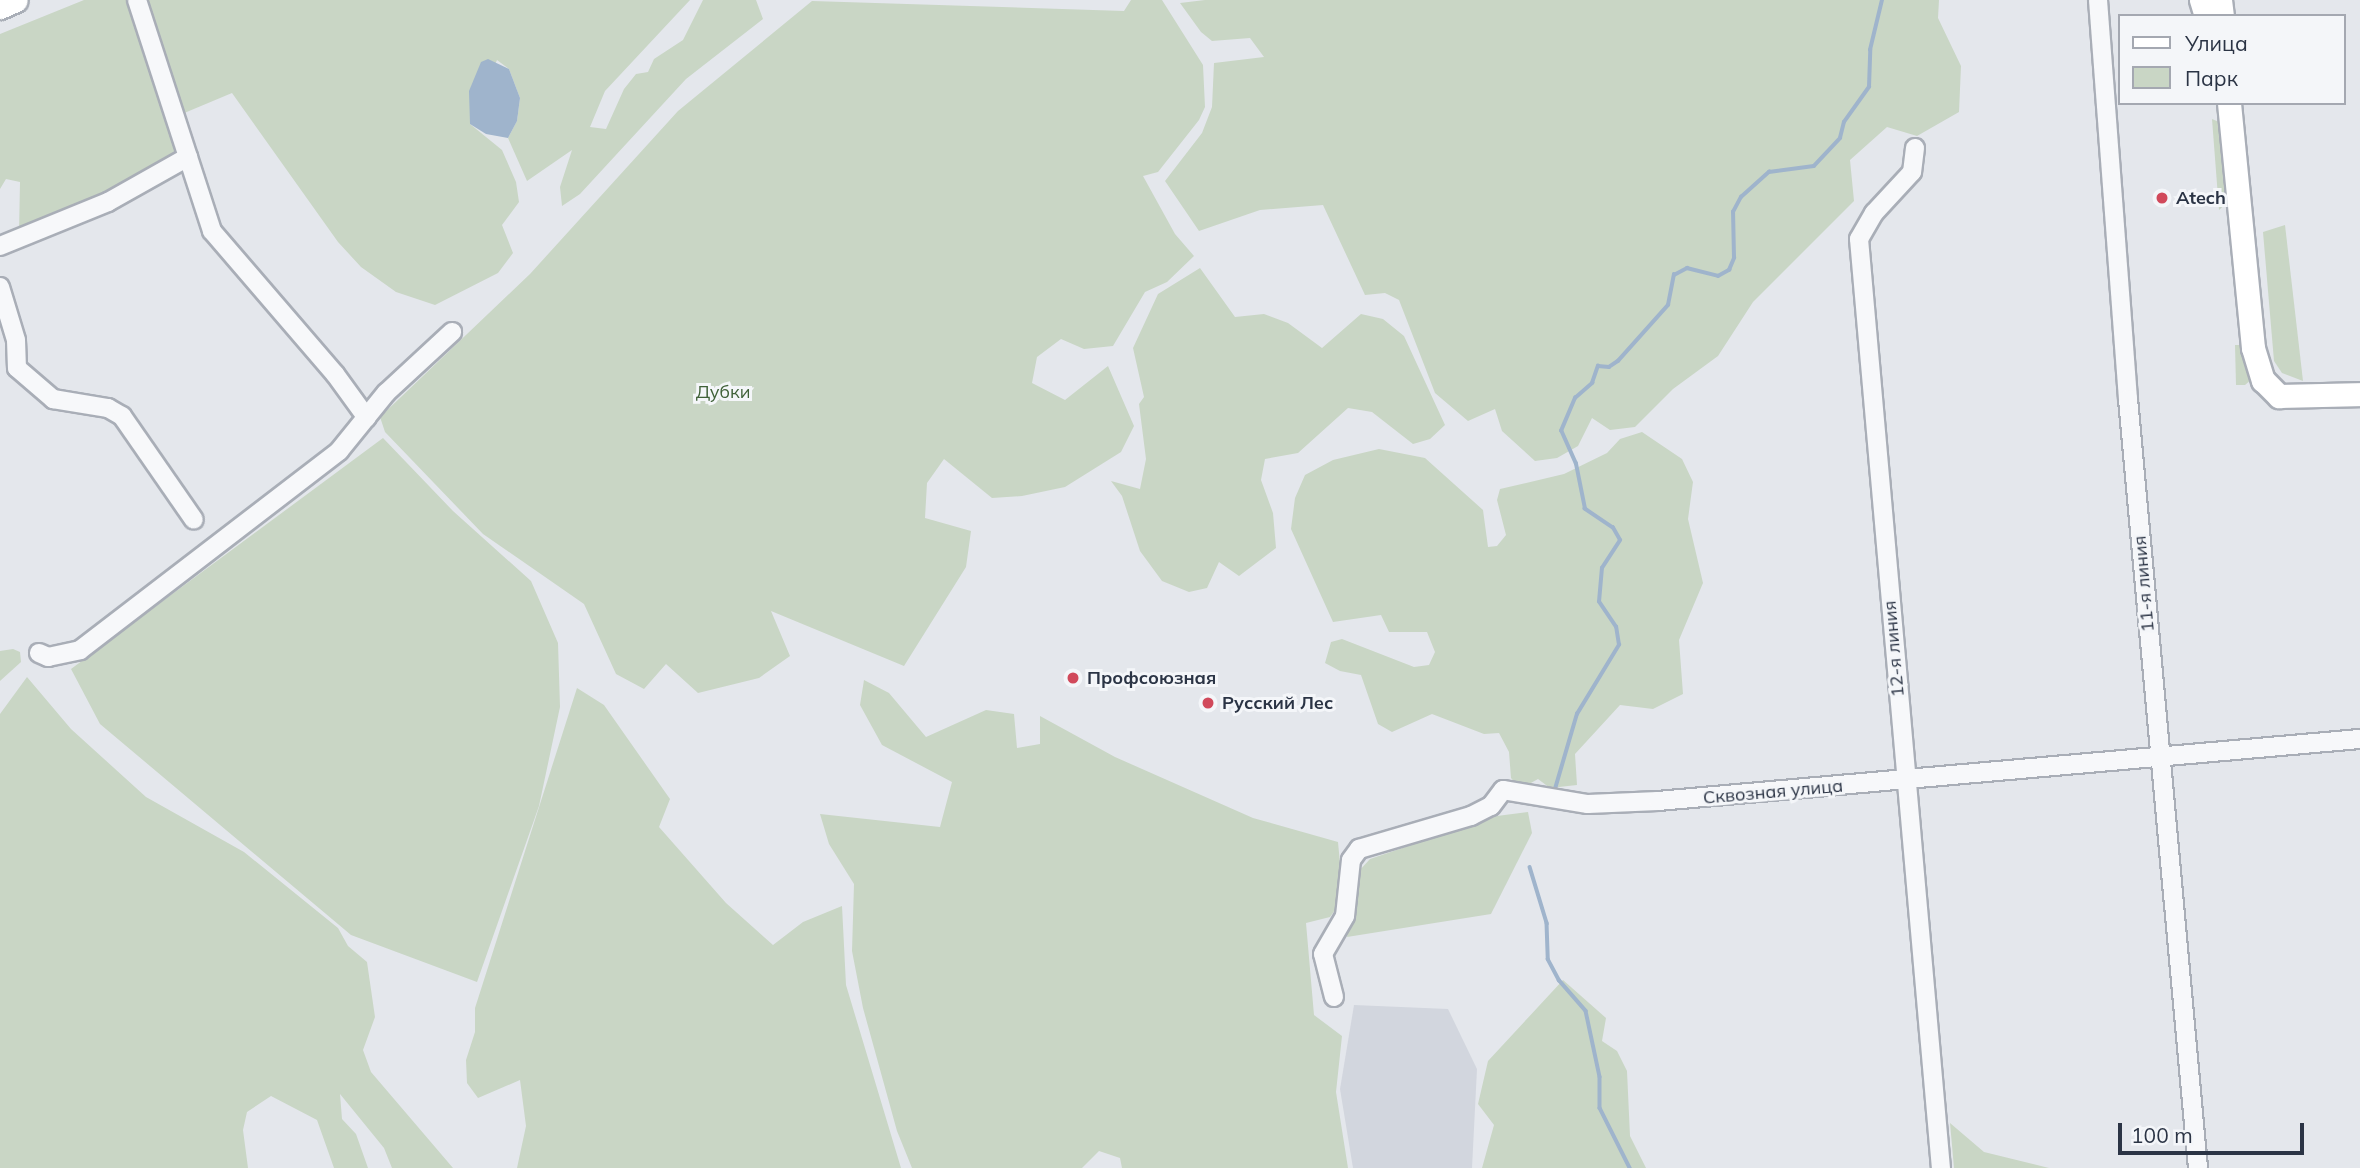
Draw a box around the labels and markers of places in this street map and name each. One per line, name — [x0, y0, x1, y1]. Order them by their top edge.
place label: Atech — [2176, 187, 2226, 209]
marker: Atech — [2154, 190, 2170, 206]
place label: Профсоюзная — [1087, 667, 1216, 689]
marker: Профсоюзная — [1065, 670, 1081, 686]
place label: Русский Лес — [1222, 692, 1333, 714]
marker: Русский Лес — [1200, 695, 1216, 711]

